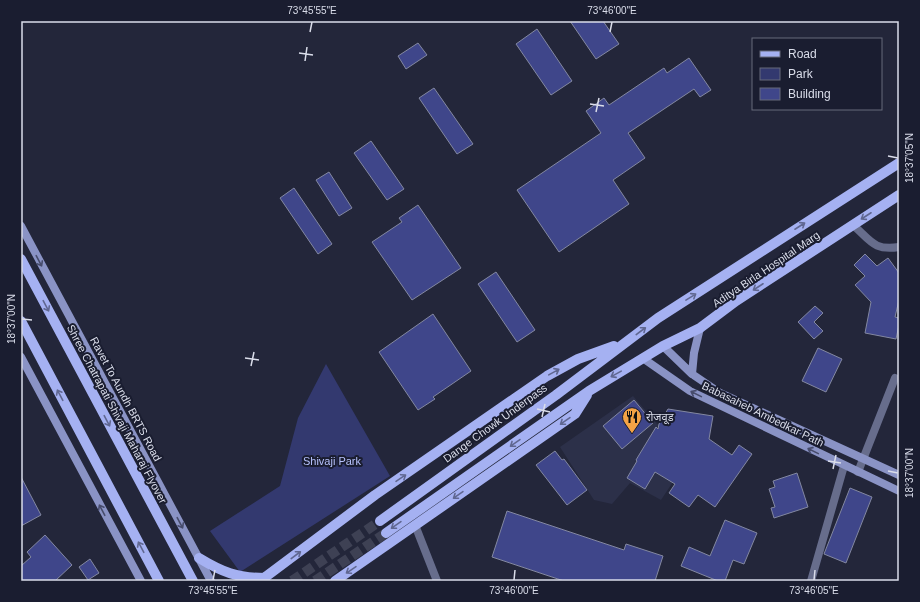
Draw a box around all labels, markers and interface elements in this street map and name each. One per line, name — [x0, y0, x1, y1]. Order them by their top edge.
text: 73°45'55"E — [287, 5, 337, 16]
text: 73°46'00"E — [587, 5, 637, 16]
legend — [752, 38, 882, 110]
text: Road — [788, 47, 817, 61]
text: Park — [788, 67, 814, 81]
text: Building — [788, 87, 831, 101]
text: 18°37'05"N — [904, 133, 915, 183]
one-way arrow — [861, 212, 872, 220]
one-way arrow — [794, 222, 805, 230]
street label: Aditya Birla Hospital Marg — [710, 229, 822, 309]
one-way arrow — [36, 255, 44, 267]
one-way arrow — [752, 283, 763, 292]
one-way arrow — [685, 293, 696, 301]
text: 18°37'00"N — [6, 294, 17, 344]
one-way arrow — [43, 300, 50, 312]
street label: Shree Chatrapati Shivaji Maharaj Flyover — [65, 323, 170, 506]
one-way arrow — [635, 326, 646, 335]
street label: Ravet To Aundh BRTS Road — [88, 335, 164, 463]
one-way arrow — [548, 368, 560, 376]
one-way arrow — [610, 371, 622, 379]
street label: Babasaheb Ambedkar Path — [700, 379, 826, 449]
street label: Dange Chowk Underpass — [441, 381, 550, 465]
one-way arrow — [56, 389, 64, 401]
one-way arrow — [690, 390, 702, 397]
restaurant icon: रोजवूड — [621, 406, 643, 434]
place label: रोजवूड — [646, 411, 674, 425]
one-way arrow — [104, 414, 111, 426]
one-way arrow — [560, 417, 571, 425]
one-way arrow — [509, 439, 520, 447]
one-way arrow — [807, 447, 819, 454]
text: 18°37'00"N — [904, 448, 915, 498]
park label: Shivaji Park — [303, 455, 362, 467]
one-way arrow — [395, 474, 406, 482]
one-way arrow — [453, 491, 464, 499]
one-way arrow — [98, 504, 106, 516]
one-way arrow — [177, 517, 184, 529]
one-way arrow — [391, 521, 402, 529]
one-way arrow — [137, 541, 144, 553]
one-way arrow — [290, 551, 301, 559]
one-way arrow — [346, 566, 357, 574]
text: 73°45'55"E — [188, 585, 238, 596]
text: 73°46'00"E — [489, 585, 539, 596]
text: 73°46'05"E — [789, 585, 839, 596]

